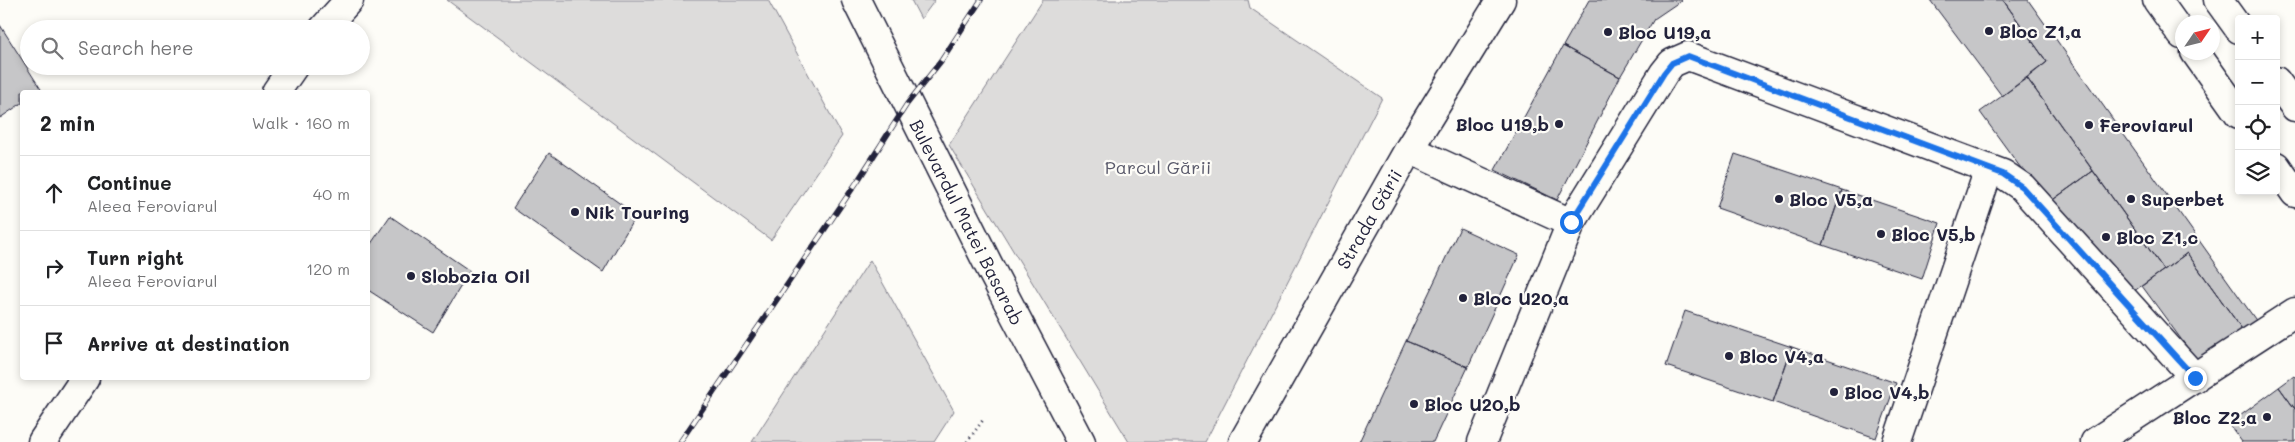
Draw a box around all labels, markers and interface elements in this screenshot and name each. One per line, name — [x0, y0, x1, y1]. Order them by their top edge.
north arrow — [2175, 15, 2220, 60]
map controls — [2235, 15, 2280, 195]
button: + — [2235, 15, 2280, 60]
place label: Bloc Z1,a — [1999, 19, 2082, 43]
search box — [20, 20, 370, 75]
place label: Bloc U19,a — [1618, 20, 1711, 44]
marker: Bloc Z1,a — [1983, 25, 1995, 37]
marker: Bloc U19,a — [1602, 26, 1614, 38]
icon: search — [38, 34, 66, 62]
text: Search here — [78, 35, 194, 60]
button: − — [2235, 60, 2280, 105]
button: locate — [2235, 105, 2280, 150]
text: 2 min — [40, 109, 95, 136]
text: Walk · 160 m — [252, 112, 350, 133]
place label: Bloc U19,b — [1455, 112, 1549, 136]
place label: Feroviarul — [2099, 113, 2193, 137]
street label: Bulevardul Matei Basarab — [905, 115, 1029, 329]
marker: Bloc U19,b — [1553, 118, 1565, 130]
marker: Feroviarul — [2083, 119, 2095, 131]
button: layers — [2235, 150, 2280, 195]
park label: Parcul Gării — [1105, 155, 1211, 179]
street label: Strada Gării — [1331, 165, 1407, 273]
text: Continue — [87, 170, 172, 195]
icon: ahead — [40, 179, 68, 207]
text: 40 m — [313, 183, 350, 204]
place label: Bloc V5,a — [1789, 187, 1873, 211]
place label: Superbet — [2141, 187, 2224, 211]
marker: Bloc V5,a — [1773, 193, 1785, 205]
marker: Superbet — [2125, 193, 2137, 205]
text: Aleea Feroviarul — [87, 195, 217, 216]
place label: Nik Touring — [585, 200, 690, 224]
marker: Nik Touring — [569, 206, 581, 218]
route start — [1560, 211, 1583, 234]
place label: Bloc V5,b — [1891, 222, 1976, 246]
place label: Bloc Z1,c — [2116, 225, 2198, 249]
marker: Bloc V5,b — [1875, 228, 1887, 240]
marker: Bloc Z1,c — [2100, 231, 2112, 243]
text: Turn right — [87, 245, 184, 270]
icon: right — [40, 254, 68, 282]
text: 120 m — [306, 258, 350, 279]
place label: Slobozia Oil — [421, 264, 530, 288]
text: Aleea Feroviarul — [87, 270, 217, 291]
marker: Slobozia Oil — [405, 270, 417, 282]
place label: Bloc U20,a — [1473, 286, 1569, 310]
marker: Bloc U20,a — [1457, 292, 1469, 304]
icon: arrive — [40, 329, 68, 357]
text: Arrive at destination — [87, 331, 290, 356]
place label: Bloc V4,a — [1739, 344, 1824, 368]
marker: Bloc V4,a — [1723, 350, 1735, 362]
route end — [2184, 367, 2207, 390]
place label: Bloc V4,b — [1844, 380, 1929, 404]
marker: Bloc V4,b — [1828, 386, 1840, 398]
place label: Bloc U20,b — [1424, 392, 1520, 416]
marker: Bloc U20,b — [1408, 398, 1420, 410]
place label: Bloc Z2,a — [2172, 405, 2257, 429]
marker: Bloc Z2,a — [2261, 411, 2273, 423]

